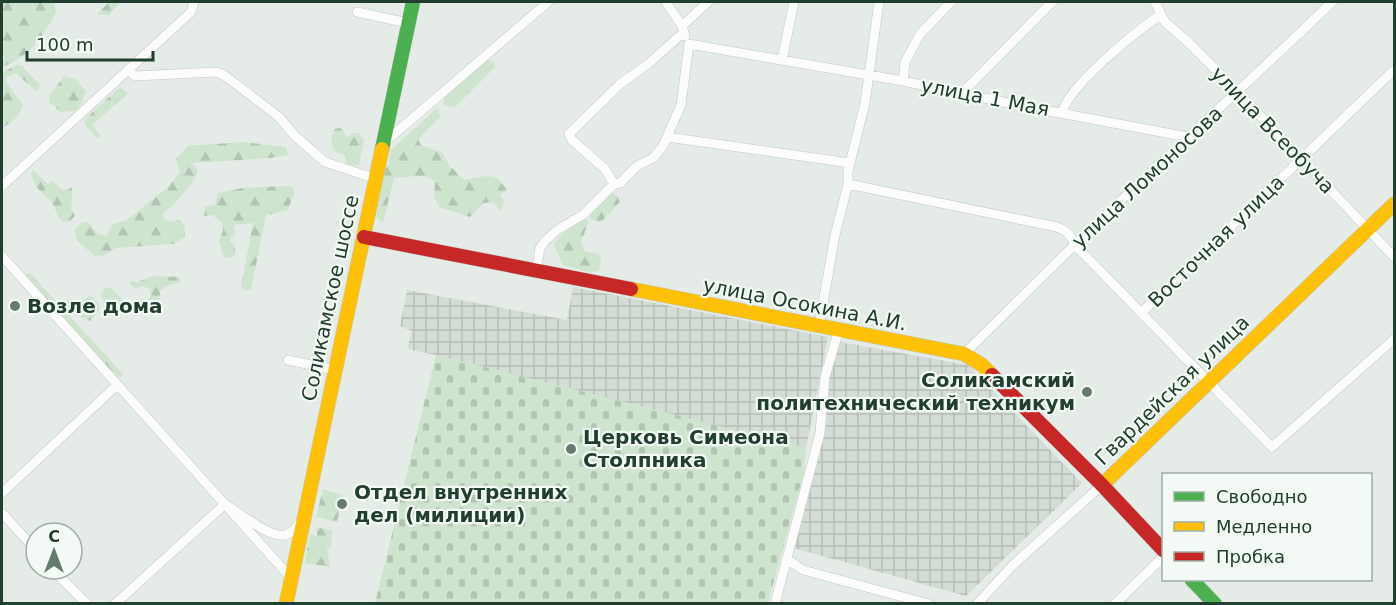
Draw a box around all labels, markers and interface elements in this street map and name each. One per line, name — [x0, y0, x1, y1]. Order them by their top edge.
scale bar — [27, 24, 153, 62]
text: 100 m — [36, 34, 94, 55]
street label: улица Всеобуча — [1206, 61, 1340, 199]
street label: улица 1 Мая — [919, 73, 1051, 121]
street label: улица Ломоносова — [1067, 101, 1227, 253]
street label: Восточная улица — [1143, 170, 1289, 312]
street label: Соликамское шоссе — [296, 193, 364, 403]
street label: улица Осокина А.И. — [701, 272, 909, 336]
place label: Возле дома — [27, 294, 163, 318]
marker: Возле дома — [8, 299, 22, 313]
street label: Гвардейская улица — [1090, 310, 1254, 470]
place label: Соликамский политехнический техникум — [756, 368, 1075, 415]
marker: Соликамский политехнический техникум — [1080, 385, 1094, 399]
place label: Церковь Симеона Столпника — [583, 425, 789, 472]
marker: Церковь Симеона Столпника — [564, 442, 578, 456]
legend — [1162, 473, 1372, 581]
place label: Отдел внутренних дел (милиции) — [354, 480, 568, 527]
text: Свободно — [1216, 486, 1308, 507]
marker: Отдел внутренних дел (милиции) — [335, 497, 349, 511]
text: Медленно — [1216, 516, 1312, 537]
north arrow — [24, 521, 84, 581]
text: С — [48, 527, 60, 546]
text: Пробка — [1216, 546, 1285, 567]

